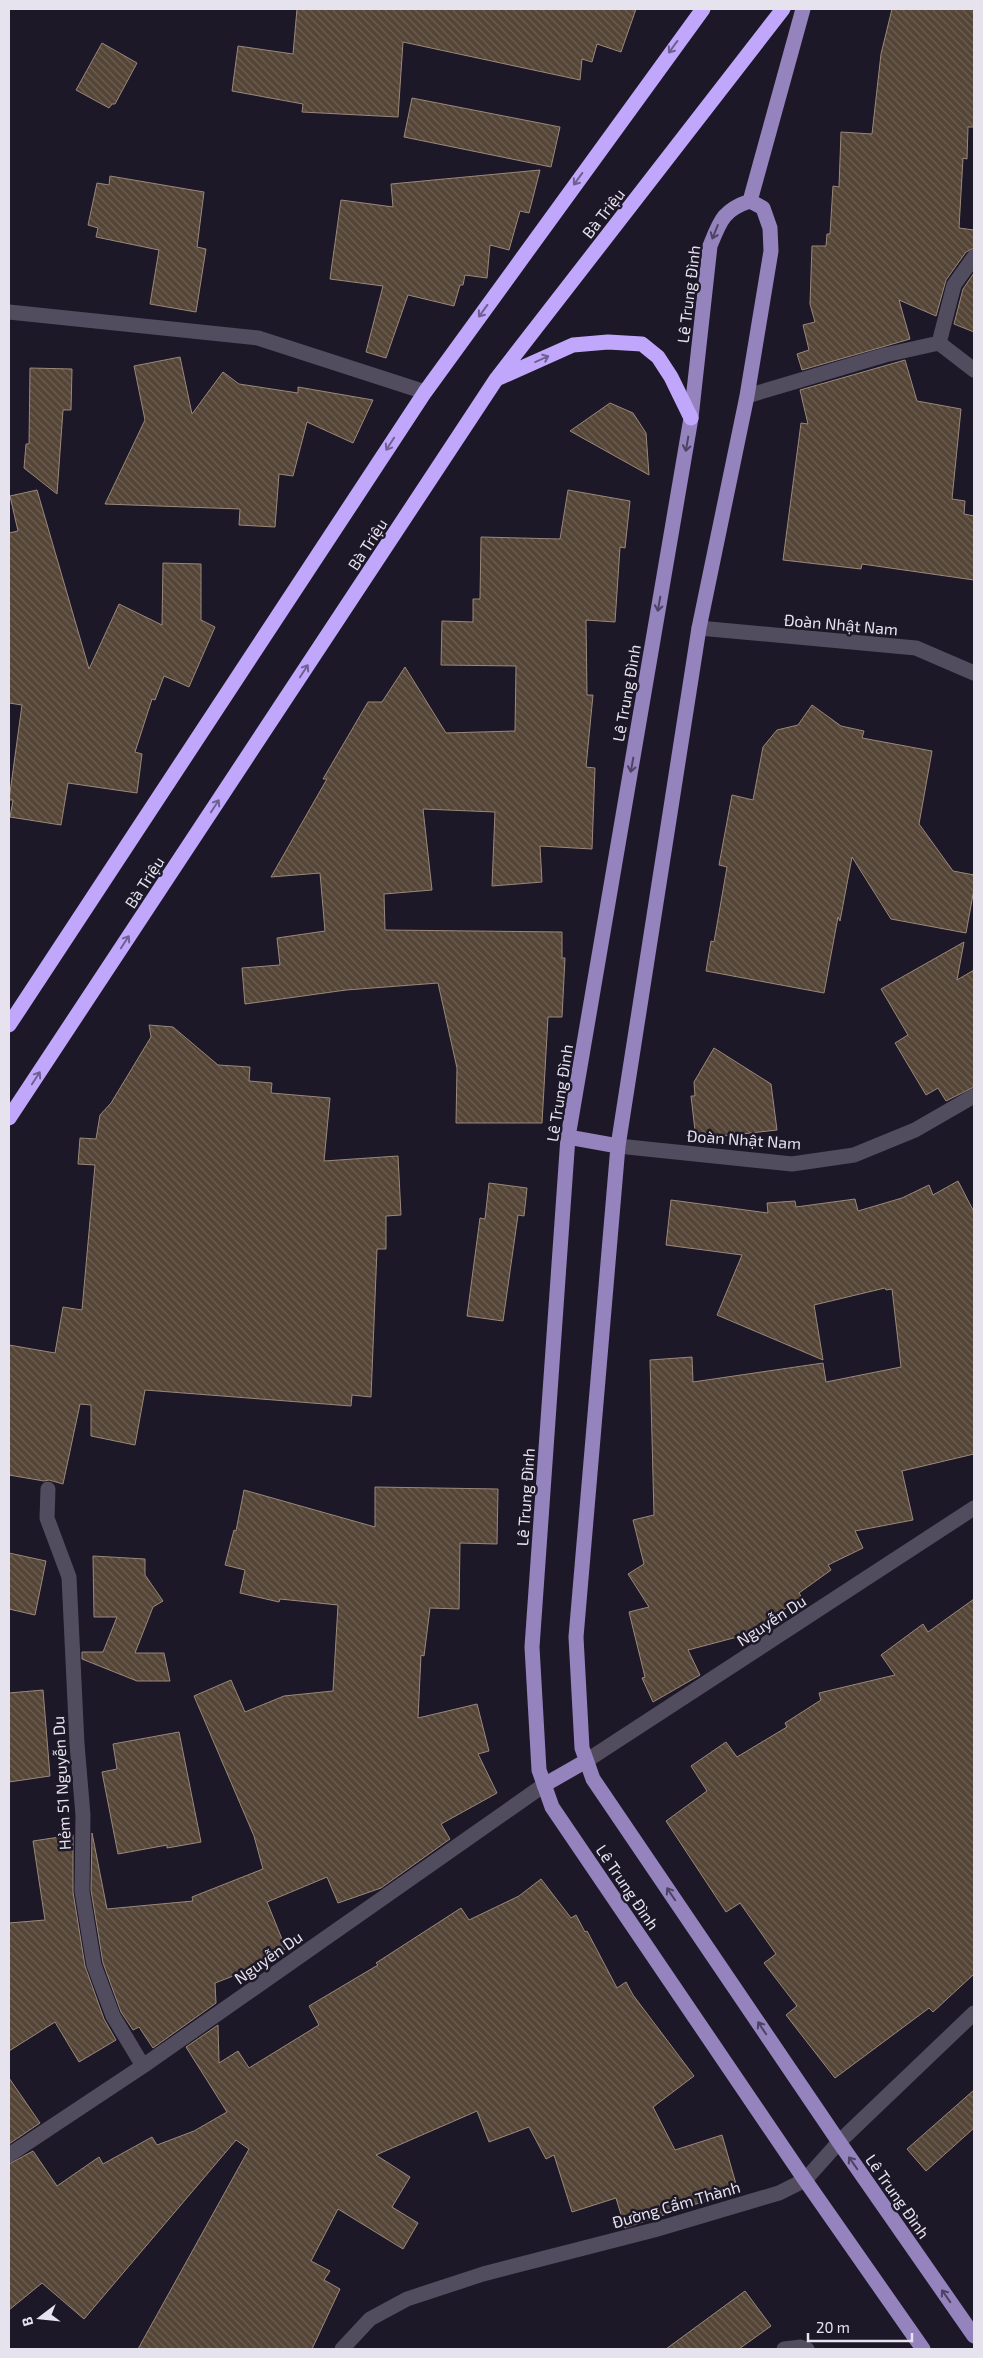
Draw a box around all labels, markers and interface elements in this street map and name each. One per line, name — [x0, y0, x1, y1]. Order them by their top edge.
one-way arrow — [668, 40, 678, 54]
one-way arrow — [573, 172, 583, 186]
street label: Bà Triệu — [578, 184, 628, 242]
one-way arrow — [710, 224, 720, 239]
street label: Lê Trung Đình — [673, 244, 703, 344]
one-way arrow — [478, 304, 488, 318]
one-way arrow — [534, 353, 549, 363]
one-way arrow — [681, 436, 691, 452]
one-way arrow — [385, 437, 395, 451]
street label: Bà Triệu — [343, 515, 391, 573]
one-way arrow — [654, 596, 664, 612]
street label: Đoàn Nhật Nam — [783, 610, 899, 638]
street label: Lê Trung Đình — [608, 643, 644, 743]
one-way arrow — [299, 664, 309, 678]
one-way arrow — [626, 756, 636, 772]
one-way arrow — [210, 800, 220, 814]
street label: Bà Triệu — [120, 853, 168, 911]
one-way arrow — [120, 935, 130, 949]
street label: Lê Trung Đình — [542, 1043, 576, 1143]
one-way arrow — [31, 1071, 41, 1085]
street label: Đoàn Nhật Nam — [686, 1126, 802, 1152]
street label: Lê Trung Đình — [512, 1447, 538, 1547]
street label: Nguyễn Du — [733, 1591, 809, 1649]
street label: Hẻm 51 Nguyễn Du — [48, 1715, 74, 1851]
street label: Lê Trung Đình — [593, 1841, 663, 1933]
one-way arrow — [666, 1887, 676, 1901]
street label: Nguyễn Du — [230, 1927, 306, 1987]
one-way arrow — [757, 2022, 767, 2036]
street label: Lê Trung Đình — [862, 2150, 934, 2242]
one-way arrow — [848, 2156, 858, 2170]
street label: Đường Cẩm Thành — [610, 2177, 742, 2231]
one-way arrow — [941, 2289, 951, 2303]
north arrow — [15, 2293, 65, 2343]
scale bar — [808, 2310, 912, 2342]
text: B — [18, 2315, 36, 2328]
text: 20 m — [816, 2318, 850, 2336]

